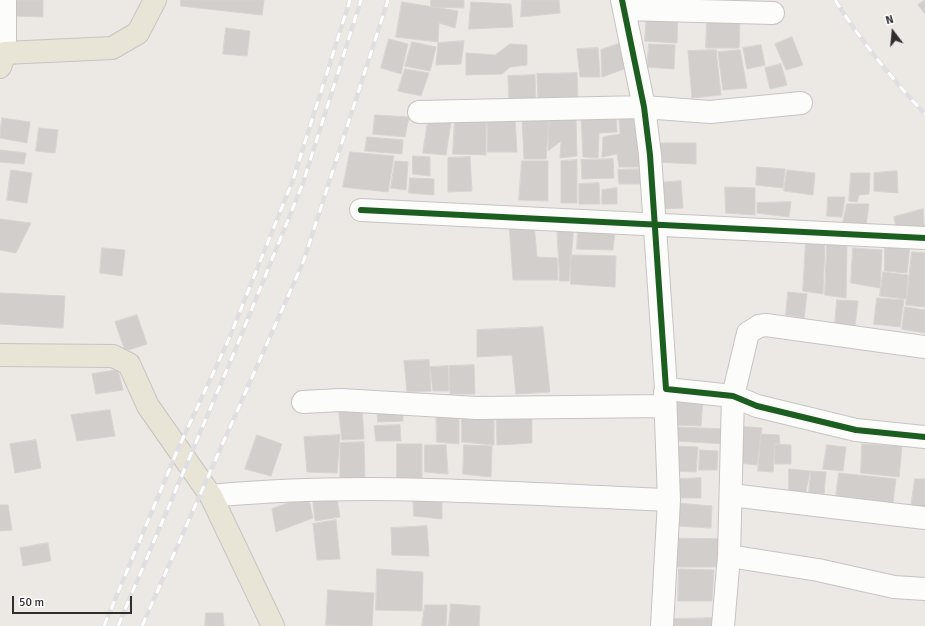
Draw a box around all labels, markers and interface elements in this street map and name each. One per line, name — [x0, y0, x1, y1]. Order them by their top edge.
north arrow — [873, 12, 913, 52]
text: N — [884, 13, 895, 27]
scale bar — [14, 588, 134, 614]
text: 50 m — [19, 595, 44, 610]

